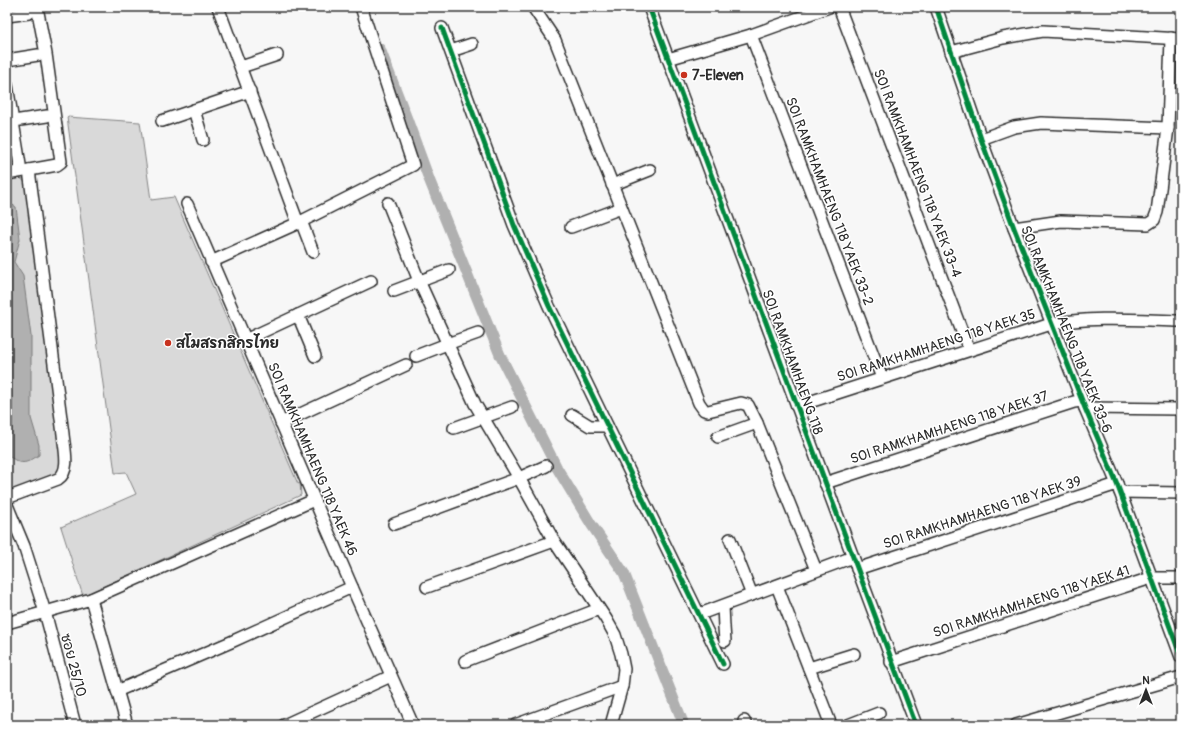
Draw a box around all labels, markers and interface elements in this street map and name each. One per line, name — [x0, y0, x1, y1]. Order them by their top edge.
place label: 7-Eleven — [692, 67, 744, 84]
street label: SOI RAMKHAMHAENG 118 YAEK 33-4 — [870, 67, 965, 280]
marker: 7-Eleven — [679, 70, 689, 80]
street label: SOI RAMKHAMHAENG 118 YAEK 33-2 — [782, 95, 877, 308]
street label: SOI RAMKHAMHAENG 118 YAEK 33-6 — [1017, 223, 1116, 435]
street label: SOI RAMKHAMHAENG 118 — [758, 287, 827, 437]
street label: SOI RAMKHAMHAENG 118 YAEK 35 — [835, 305, 1037, 386]
place label: สโมสรกสิกรไทย — [176, 333, 279, 352]
marker: สโมสรกสิกรไทย — [163, 338, 173, 348]
street label: SOI RAMKHAMHAENG 118 YAEK 46 — [264, 360, 361, 558]
street label: SOI RAMKHAMHAENG 118 YAEK 37 — [848, 387, 1051, 468]
street label: SOI RAMKHAMHAENG 118 YAEK 39 — [881, 472, 1083, 553]
street label: SOI RAMKHAMHAENG 118 YAEK 41 — [931, 562, 1132, 641]
street label: ซอย 25/10 — [57, 632, 90, 699]
north arrow — [1126, 670, 1166, 710]
text: N — [1142, 674, 1150, 687]

